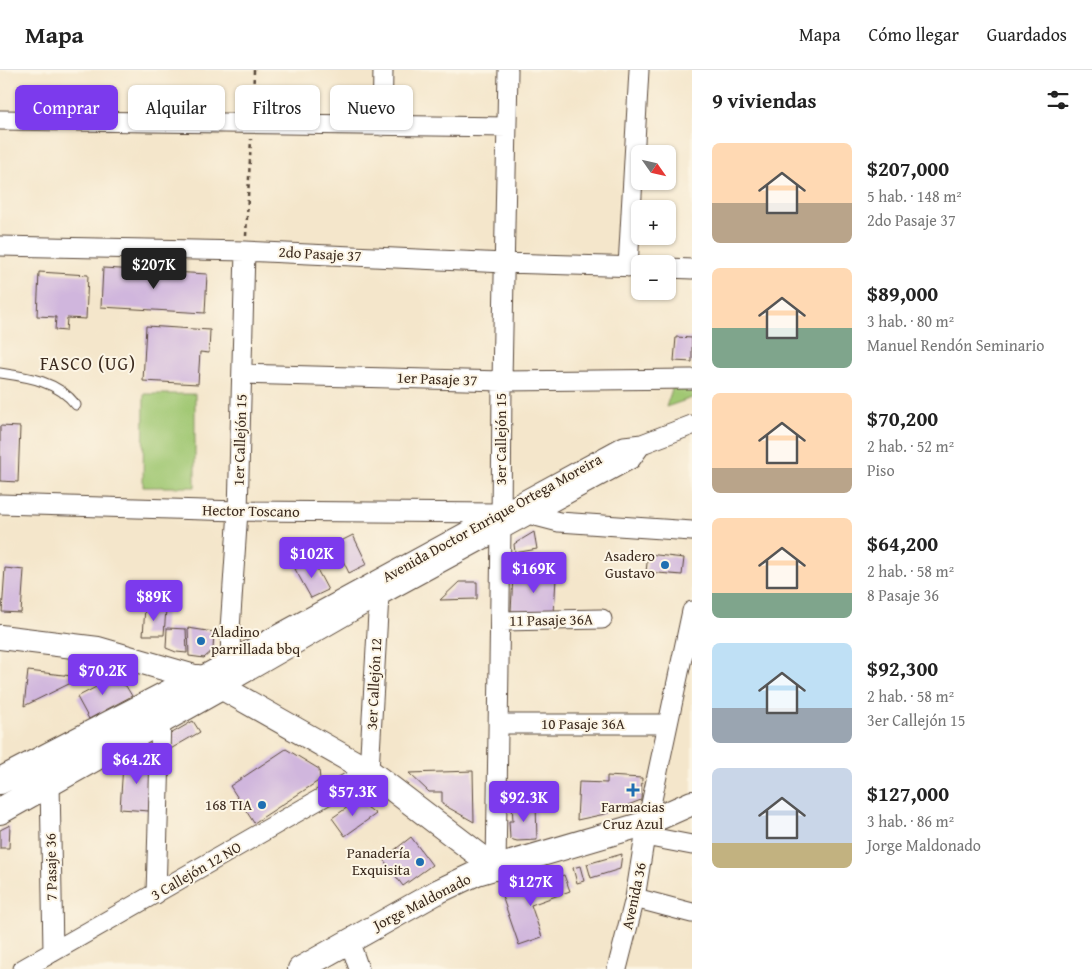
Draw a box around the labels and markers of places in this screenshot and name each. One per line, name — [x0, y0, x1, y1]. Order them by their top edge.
pin: $207K — [119, 248, 189, 290]
pin: $102K — [277, 536, 347, 579]
place label: Asadero Gustavo — [604, 545, 655, 583]
pin: $169K — [499, 552, 569, 594]
marker: Asadero Gustavo — [659, 559, 671, 571]
pin: $89K — [124, 580, 184, 622]
place label: Aladino parrillada bbq — [211, 621, 300, 659]
marker: Aladino parrillada bbq — [195, 635, 207, 647]
pin: $70.2K — [62, 654, 144, 696]
pin: $64.2K — [96, 742, 178, 785]
pin: $57.3K — [312, 774, 394, 817]
pin: $92.3K — [483, 780, 565, 823]
marker: Farmacias Cruz Azul — [627, 784, 639, 796]
place label: 168 TIA — [205, 794, 252, 815]
place label: Farmacias Cruz Azul — [601, 796, 665, 834]
marker: 168 TIA — [256, 799, 268, 811]
place label: Panadería Exquisita — [347, 842, 410, 880]
marker: Panadería Exquisita — [414, 856, 426, 868]
pin: $127K — [496, 864, 566, 907]

